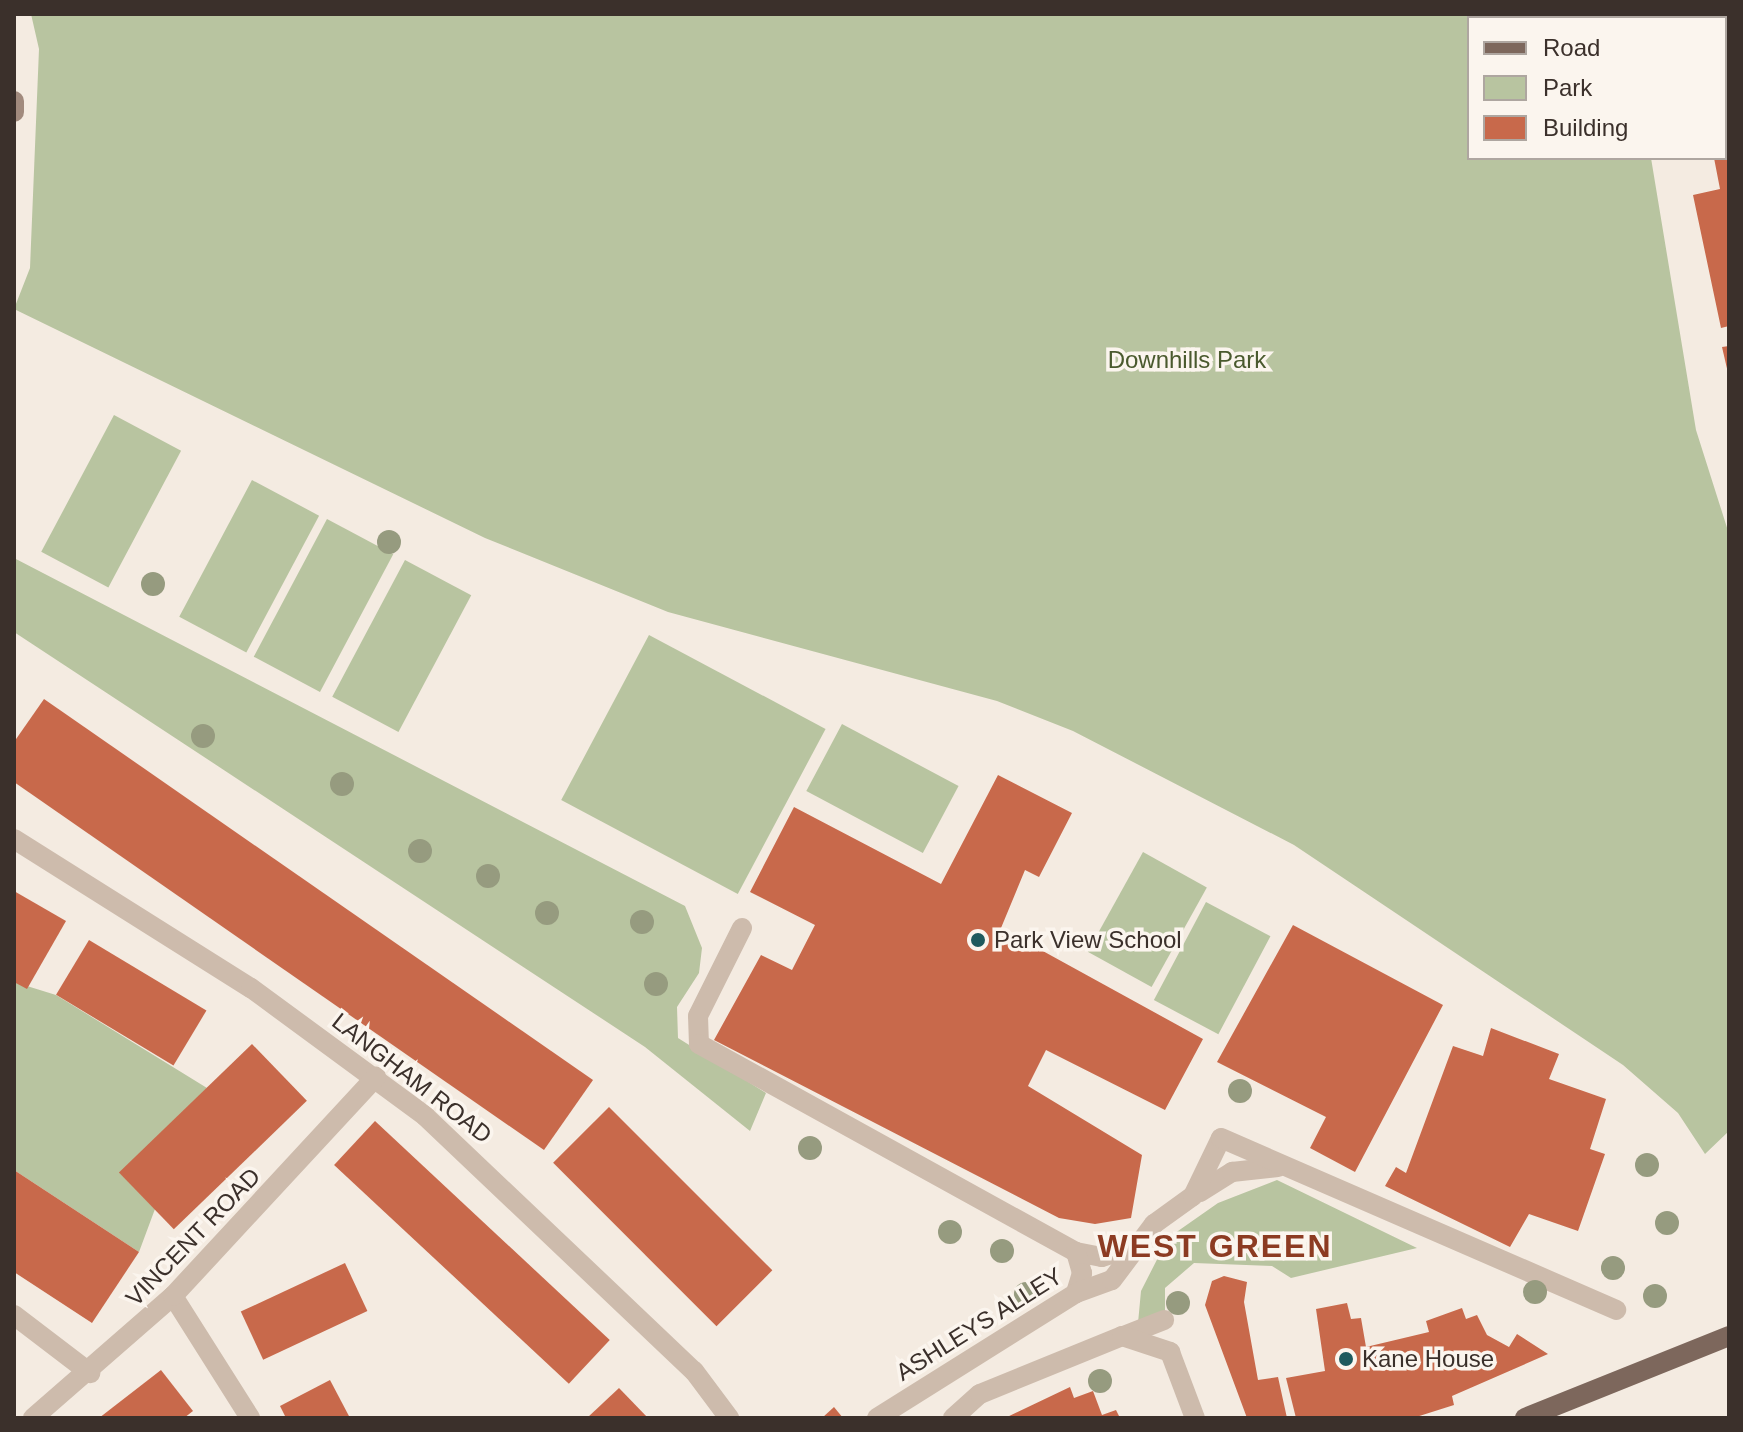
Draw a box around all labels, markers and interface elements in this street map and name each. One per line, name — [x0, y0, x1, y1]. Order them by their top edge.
legend — [1467, 16, 1727, 160]
text: Road — [1543, 34, 1600, 61]
text: Park — [1543, 74, 1592, 101]
text: Building — [1543, 114, 1628, 141]
park label: Downhills Park — [1108, 346, 1266, 374]
place label: Park View School — [994, 926, 1182, 954]
marker: Park View School — [969, 931, 987, 949]
street label: LANGHAM ROAD — [326, 1007, 498, 1149]
street label: VINCENT ROAD — [120, 1162, 266, 1312]
district label: WEST GREEN — [1097, 1227, 1333, 1265]
street label: ASHLEYS ALLEY — [890, 1261, 1068, 1387]
place label: Kane House — [1362, 1345, 1494, 1373]
marker: Kane House — [1337, 1350, 1355, 1368]

